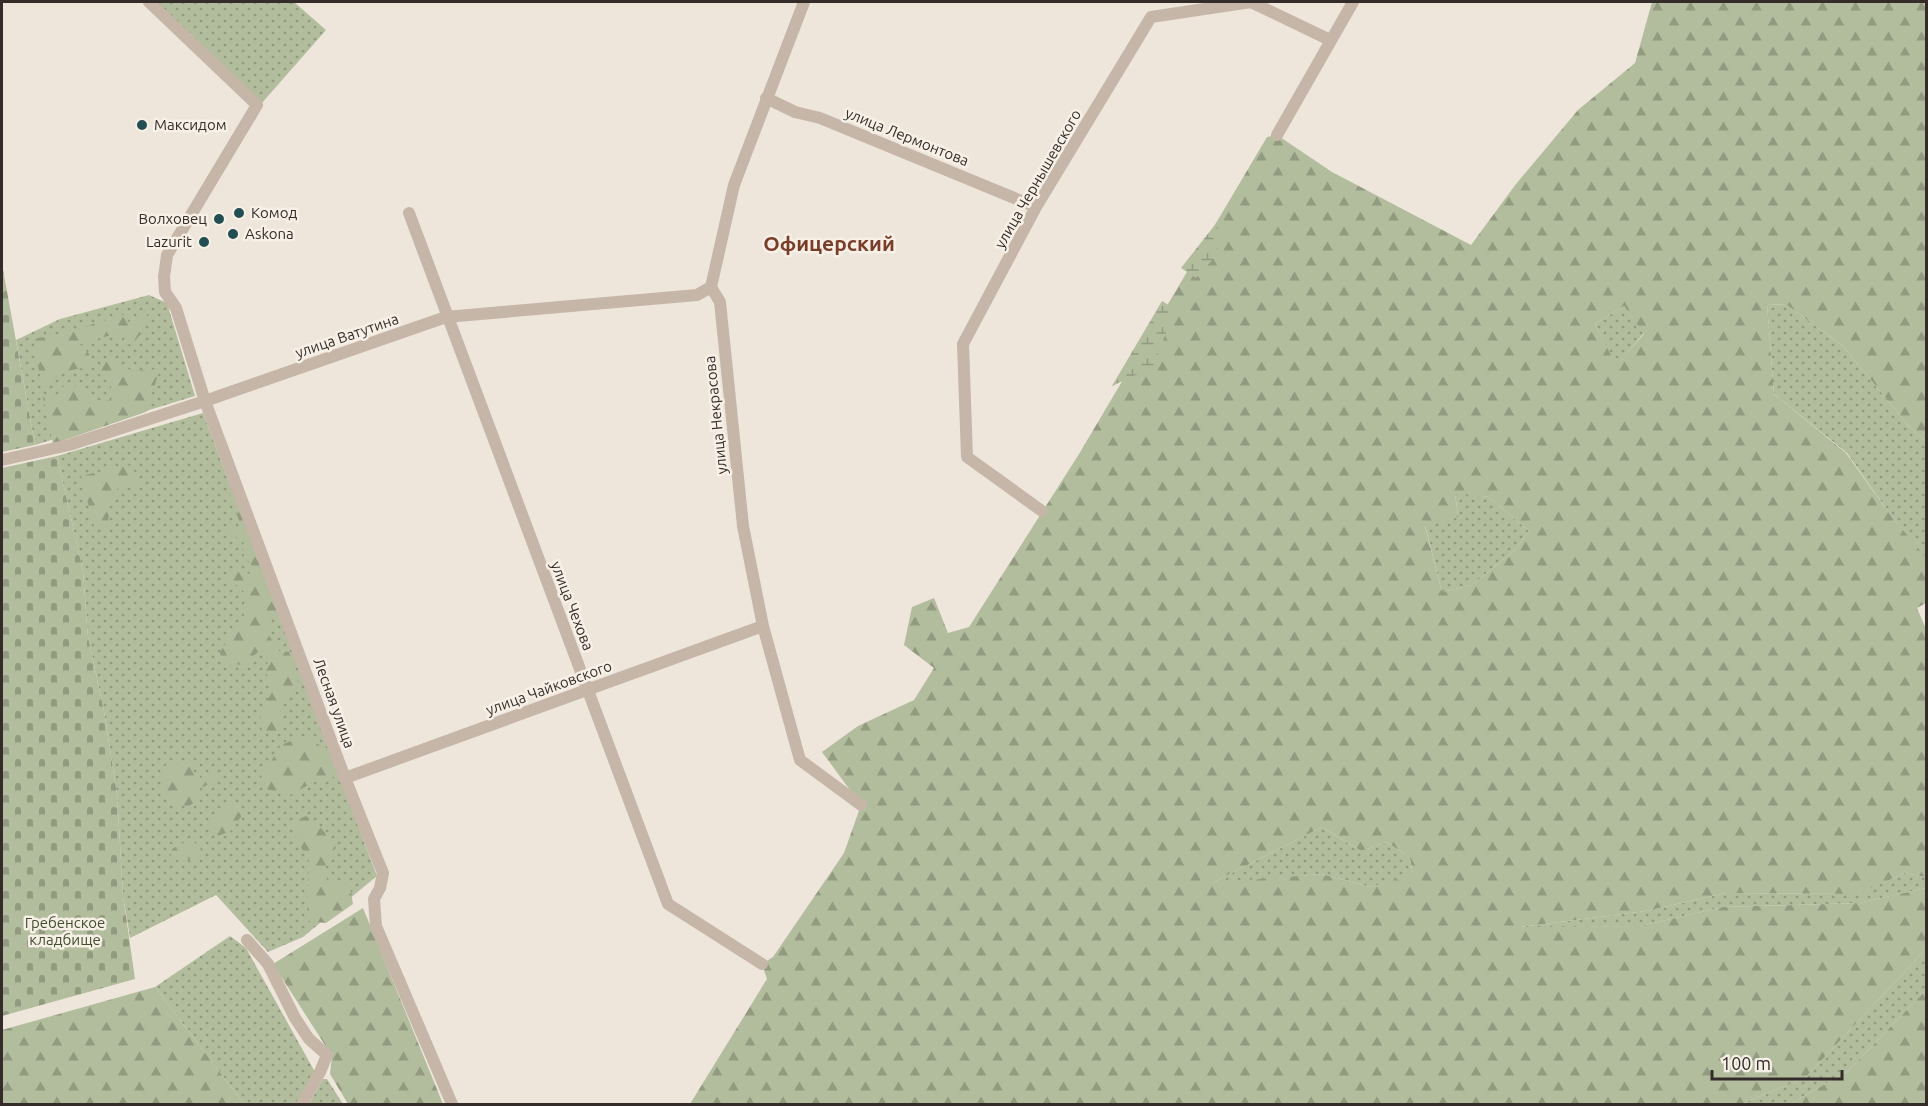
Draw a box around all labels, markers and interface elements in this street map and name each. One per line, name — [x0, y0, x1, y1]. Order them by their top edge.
street label: улица Лермонтова — [843, 104, 971, 169]
street label: улица Чернышевского — [991, 106, 1084, 251]
place label: Максидом — [154, 116, 227, 133]
marker: Максидом — [135, 118, 149, 132]
place label: Комод — [251, 204, 297, 221]
marker: Комод — [232, 206, 246, 220]
place label: Волховец — [138, 210, 207, 227]
marker: Волховец — [212, 212, 226, 226]
place label: Askona — [245, 225, 294, 242]
marker: Askona — [226, 227, 240, 241]
district label: Офицерский — [763, 231, 895, 255]
place label: Lazurit — [146, 233, 192, 250]
marker: Lazurit — [197, 235, 211, 249]
street label: улица Ватутина — [293, 310, 401, 361]
street label: улица Некрасова — [701, 355, 730, 475]
street label: улица Чехова — [548, 559, 597, 653]
street label: Лесная улица — [310, 655, 359, 750]
street label: улица Чайковского — [484, 657, 614, 718]
park label: Гребенское кладбище — [25, 914, 105, 948]
scale bar — [1712, 1043, 1842, 1081]
text: 100 m — [1721, 1053, 1771, 1073]

